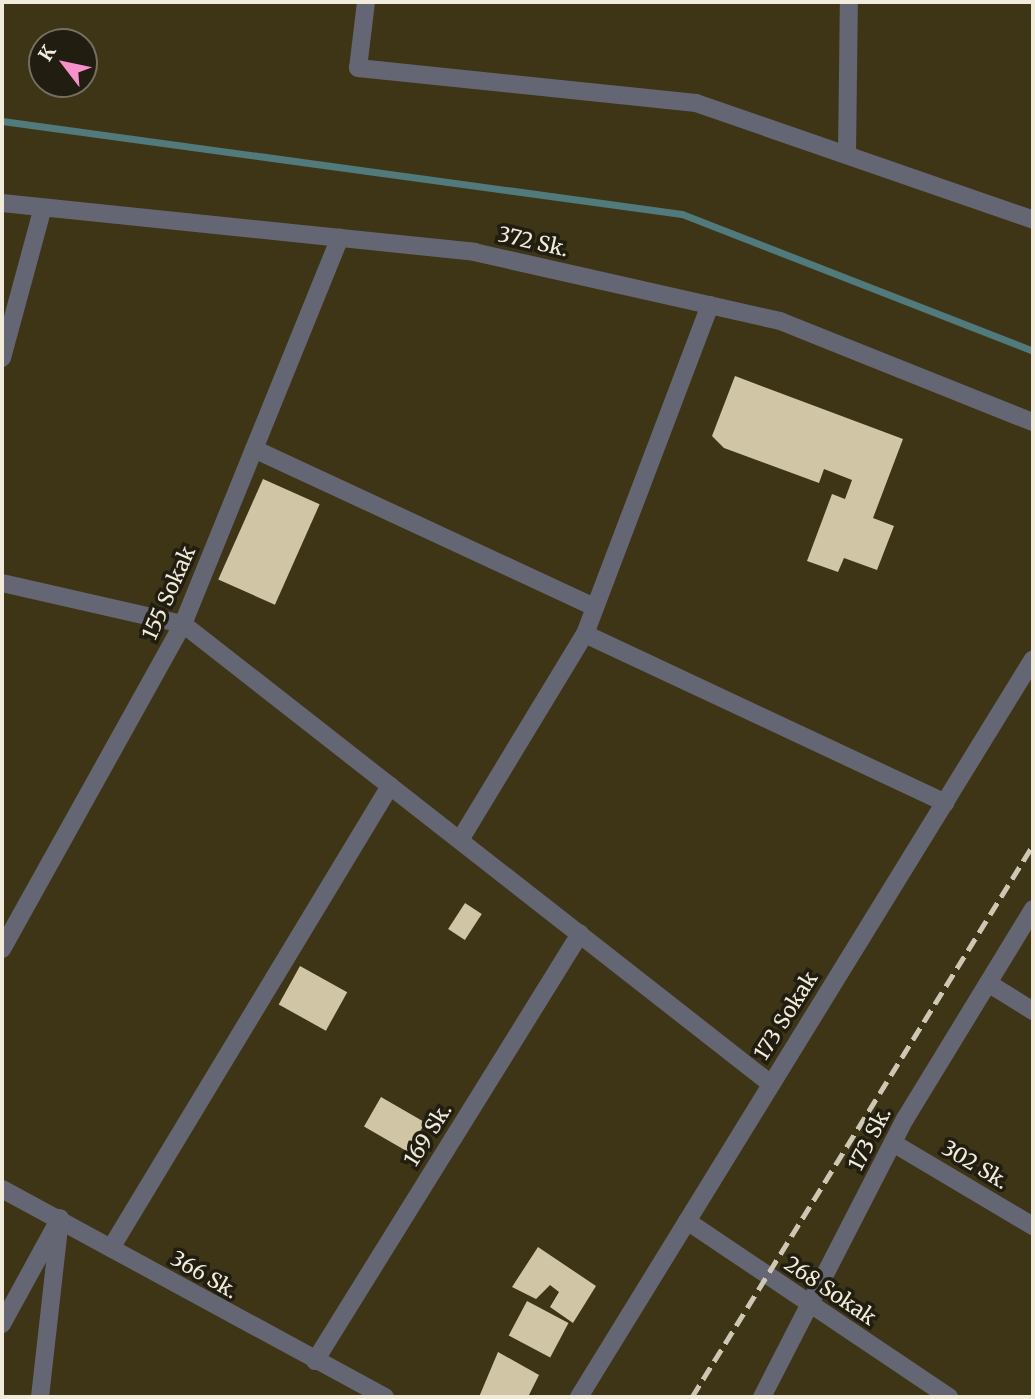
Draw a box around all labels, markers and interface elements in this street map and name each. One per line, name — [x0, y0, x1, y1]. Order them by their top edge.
north arrow — [28, 28, 98, 98]
text: K — [33, 41, 61, 65]
street label: 372 Sk. — [495, 222, 571, 262]
street label: 155 Sokak — [137, 542, 201, 644]
street label: 173 Sokak — [749, 967, 823, 1065]
street label: 169 Sk. — [399, 1099, 457, 1171]
street label: 173 Sk. — [843, 1103, 897, 1175]
street label: 302 Sk. — [937, 1135, 1013, 1195]
street label: 366 Sk. — [166, 1246, 242, 1304]
street label: 268 Sokak — [780, 1251, 880, 1331]

